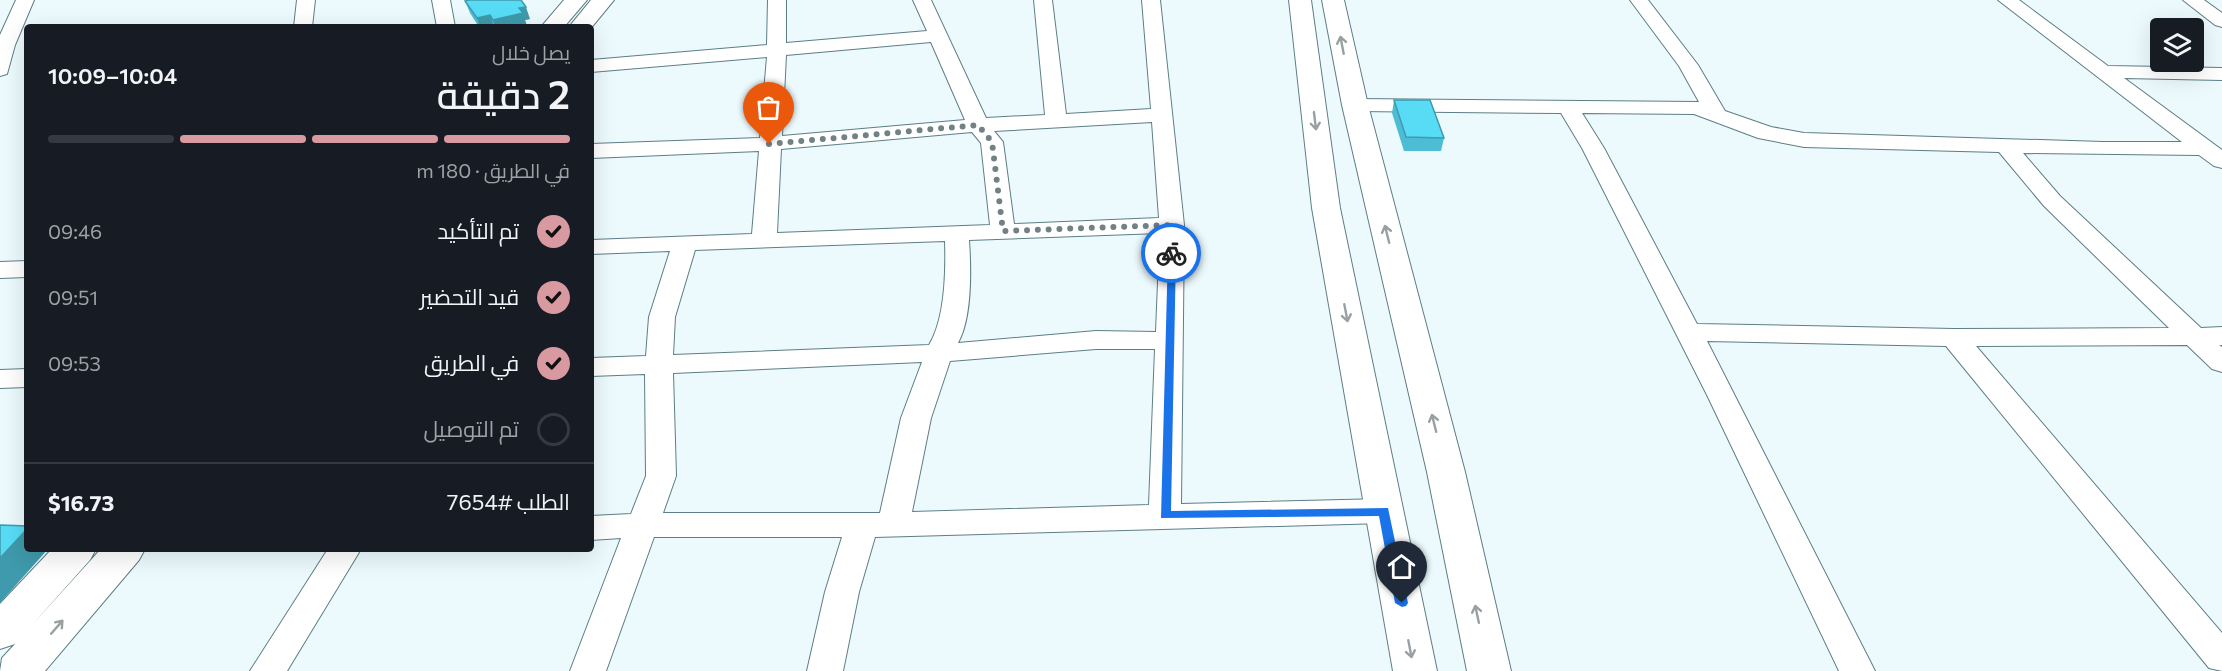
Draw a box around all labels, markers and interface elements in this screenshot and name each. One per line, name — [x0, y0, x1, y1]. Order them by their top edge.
map controls — [2150, 18, 2204, 72]
button: layers — [2150, 18, 2204, 72]
one-way arrow — [1336, 35, 1347, 55]
text: يصل خلال — [492, 40, 570, 64]
text: 10:04–10:09 — [48, 62, 177, 89]
text: 2 دقيقة — [437, 69, 570, 117]
pin — [743, 82, 794, 144]
icon: bag — [752, 91, 785, 124]
one-way arrow — [1310, 110, 1321, 130]
text: في الطريق · 180 m — [416, 158, 570, 182]
icon: check — [537, 215, 570, 248]
text: تم التأكيد — [438, 217, 519, 244]
text: 09:46 — [48, 219, 102, 243]
courier — [1141, 223, 1201, 283]
one-way arrow — [1381, 225, 1393, 244]
icon: bike — [1155, 237, 1188, 270]
icon: check — [537, 281, 570, 314]
text: قيد التحضير — [420, 283, 519, 310]
text: 09:51 — [48, 285, 98, 309]
one-way arrow — [1341, 303, 1352, 322]
icon: check — [537, 347, 570, 380]
text: في الطريق — [424, 349, 519, 376]
text: 09:53 — [48, 351, 101, 375]
one-way arrow — [1428, 414, 1440, 433]
text: تم التوصيل — [423, 415, 519, 442]
text: الطلب #7654 — [447, 488, 570, 515]
text: $16.73 — [48, 489, 114, 516]
pin — [1376, 541, 1427, 603]
icon: home — [1385, 550, 1418, 583]
one-way arrow — [1470, 604, 1482, 623]
one-way arrow — [50, 620, 64, 635]
one-way arrow — [1405, 639, 1416, 658]

